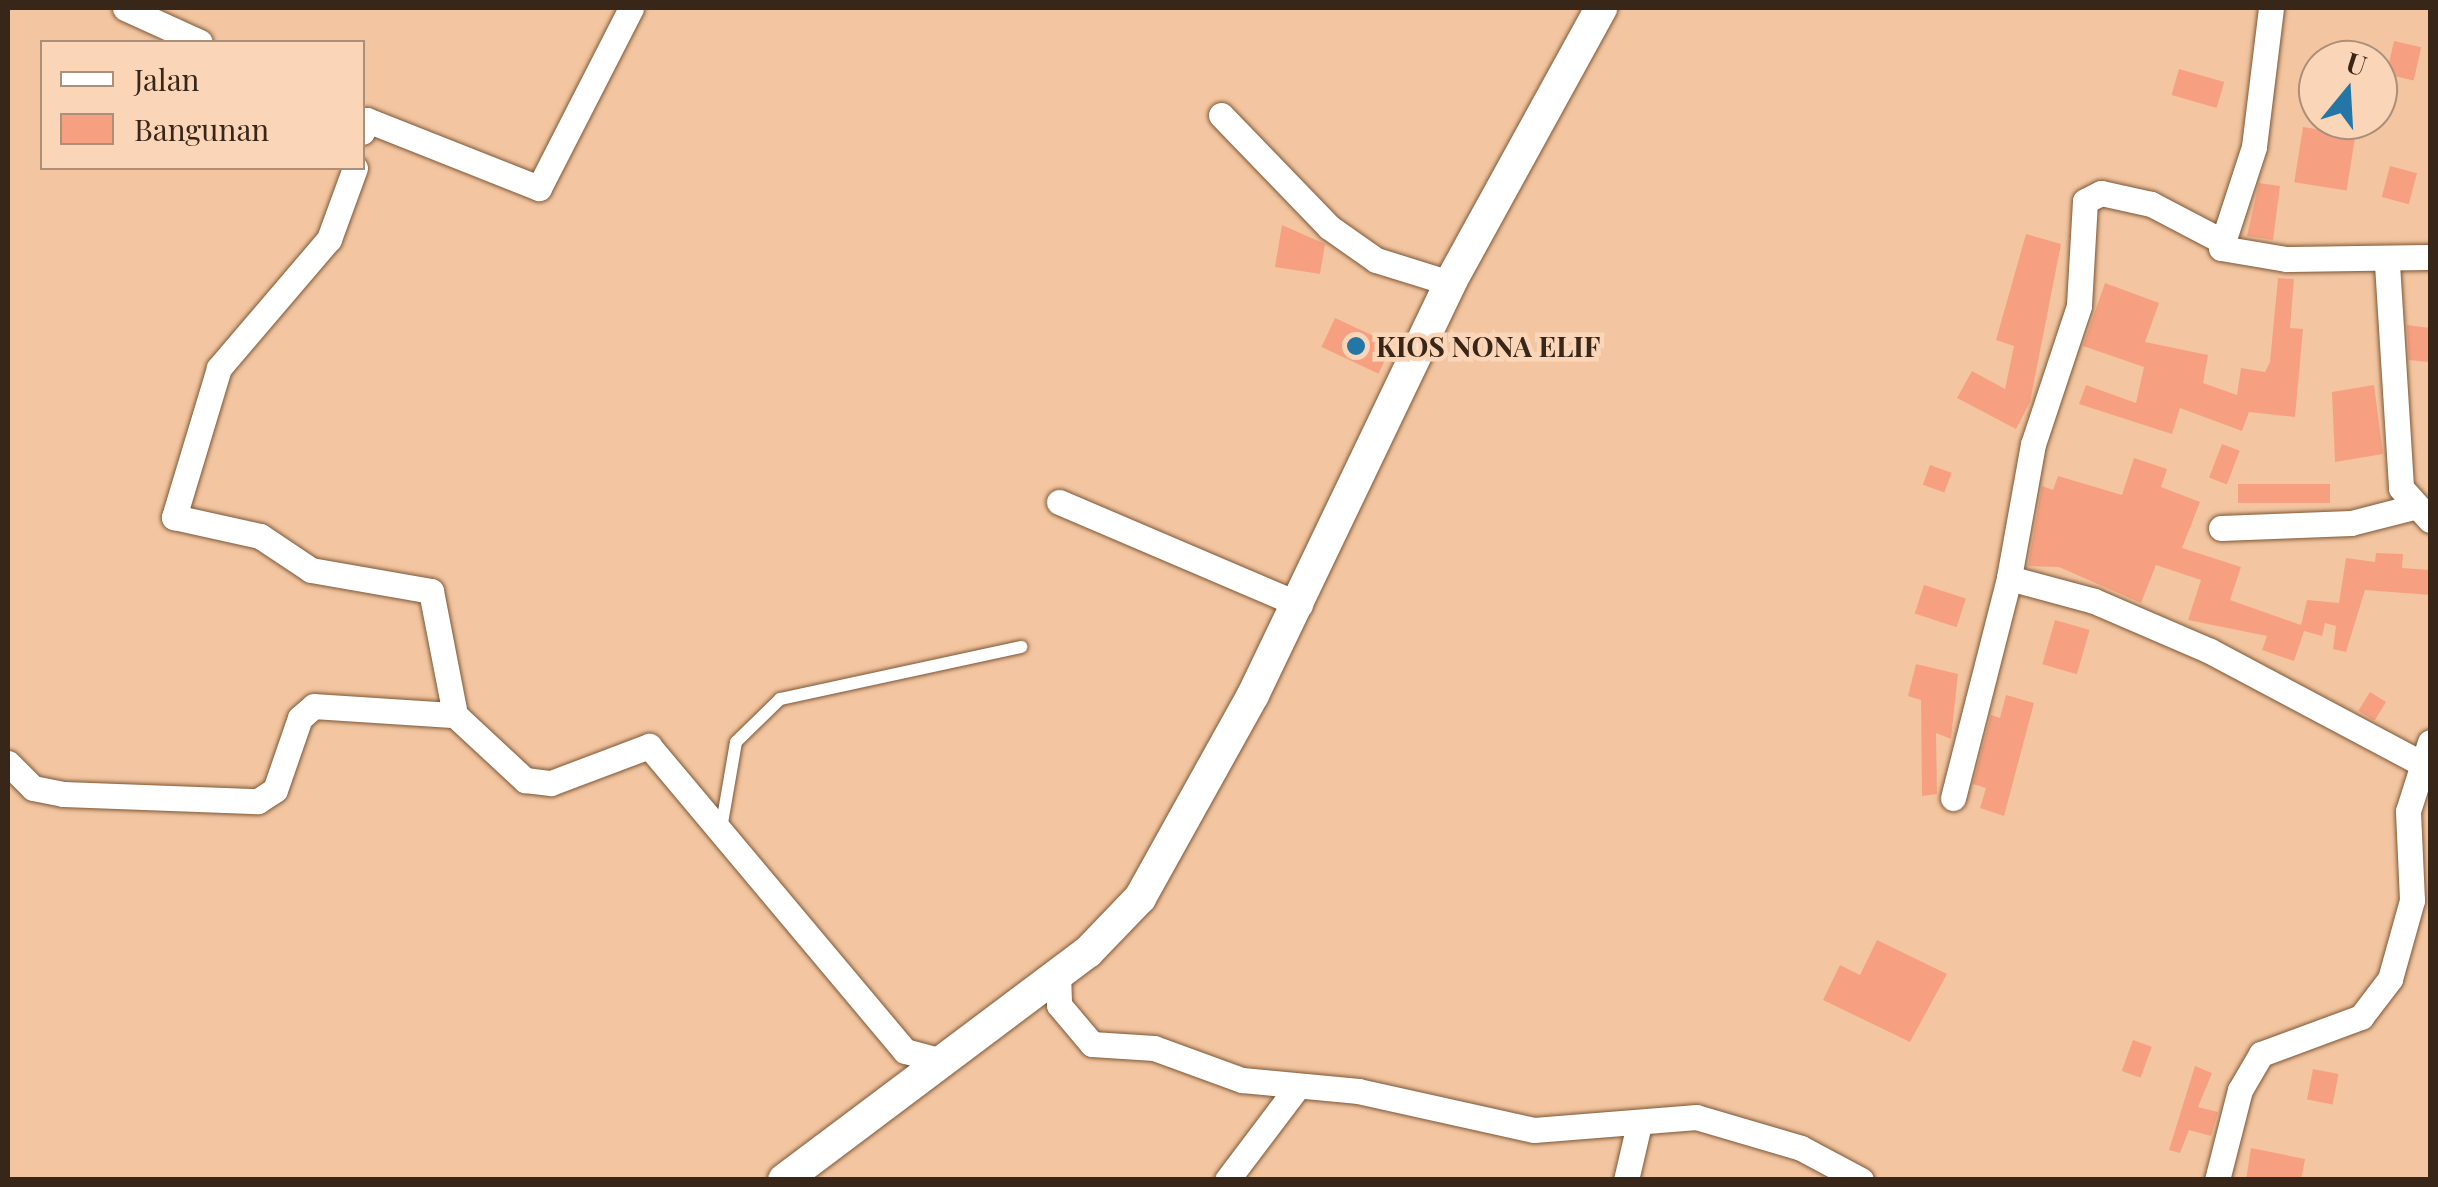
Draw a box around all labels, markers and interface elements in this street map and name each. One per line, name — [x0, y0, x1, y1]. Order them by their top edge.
legend — [40, 40, 365, 170]
north arrow — [2298, 40, 2398, 140]
text: U — [2342, 42, 2372, 83]
text: Jalan — [134, 59, 200, 99]
text: Bangunan — [134, 109, 269, 149]
place label: KIOS NONA ELIF — [1376, 329, 1600, 363]
marker: KIOS NONA ELIF — [1345, 335, 1367, 357]

